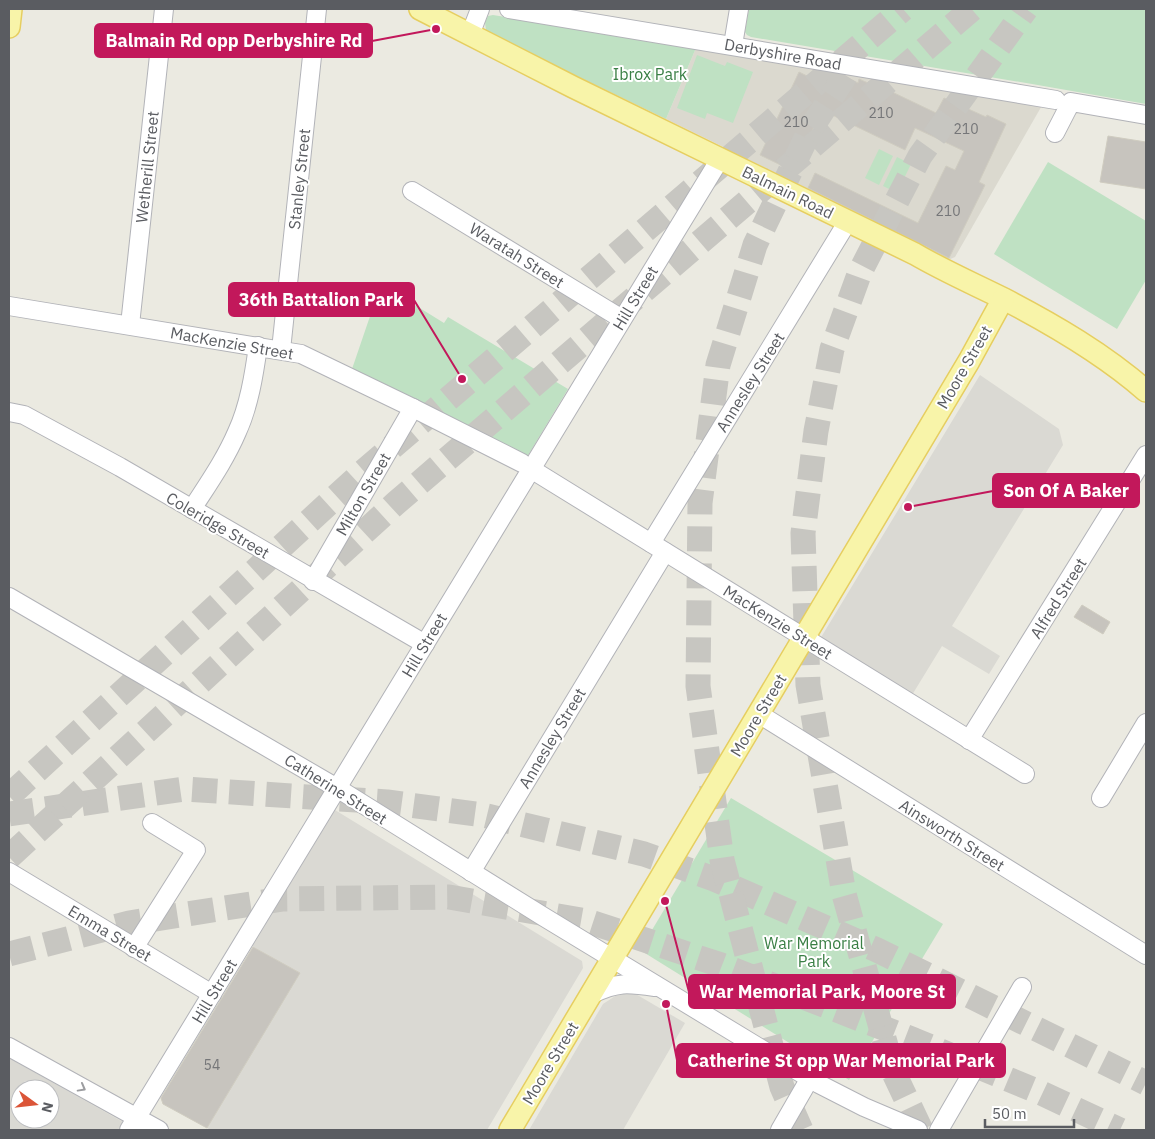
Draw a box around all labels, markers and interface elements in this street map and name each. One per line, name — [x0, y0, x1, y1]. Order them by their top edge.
callout: Balmain Rd opp Derbyshire Rd — [95, 24, 372, 57]
text: Balmain Rd opp Derbyshire Rd — [106, 29, 362, 52]
street label: Derbyshire Road — [723, 34, 843, 74]
park label: Ibrox Park — [613, 64, 688, 84]
house number: 210 — [868, 104, 894, 122]
street label: Wetherill Street — [131, 110, 163, 224]
house number: 210 — [783, 113, 809, 131]
house number: 210 — [953, 120, 979, 138]
street label: Stanley Street — [284, 128, 314, 230]
street label: Balmain Road — [739, 161, 837, 223]
house number: 210 — [935, 202, 961, 220]
street label: Waratah Street — [466, 218, 568, 292]
street label: Hill Street — [608, 262, 662, 334]
callout: 36th Battalion Park — [229, 283, 414, 316]
text: 36th Battalion Park — [239, 288, 404, 311]
street label: MacKenzie Street — [169, 322, 295, 364]
street label: Moore Street — [932, 322, 996, 412]
street label: Annesley Street — [711, 328, 789, 436]
street label: Milton Street — [331, 449, 395, 539]
callout: Son Of A Baker — [993, 474, 1139, 507]
text: Son Of A Baker — [1003, 479, 1129, 502]
street label: Coleridge Street — [163, 487, 273, 563]
street label: Alfred Street — [1025, 554, 1091, 642]
street label: MacKenzie Street — [720, 580, 836, 664]
street label: Hill Street — [397, 609, 451, 681]
street label: Moore Street — [725, 670, 791, 760]
street label: Annesley Street — [514, 684, 590, 792]
street label: Catherine Street — [281, 749, 391, 829]
street label: Ainsworth Street — [896, 795, 1008, 875]
street label: Emma Street — [65, 900, 155, 966]
park label: War Memorial Park — [764, 933, 864, 971]
street label: Hill Street — [187, 955, 241, 1027]
callout: War Memorial Park, Moore St — [689, 975, 955, 1008]
text: War Memorial Park, Moore St — [699, 980, 945, 1003]
street label: Moore Street — [517, 1018, 583, 1108]
callout: Catherine St opp War Memorial Park — [677, 1044, 1005, 1077]
text: Catherine St opp War Memorial Park — [687, 1049, 995, 1072]
house number: 54 — [204, 1056, 220, 1074]
north arrow — [10, 1079, 60, 1129]
one-way arrow — [77, 1081, 86, 1091]
scale bar — [985, 1096, 1074, 1128]
text: N — [38, 1100, 58, 1115]
text: 50 m — [992, 1104, 1027, 1123]

